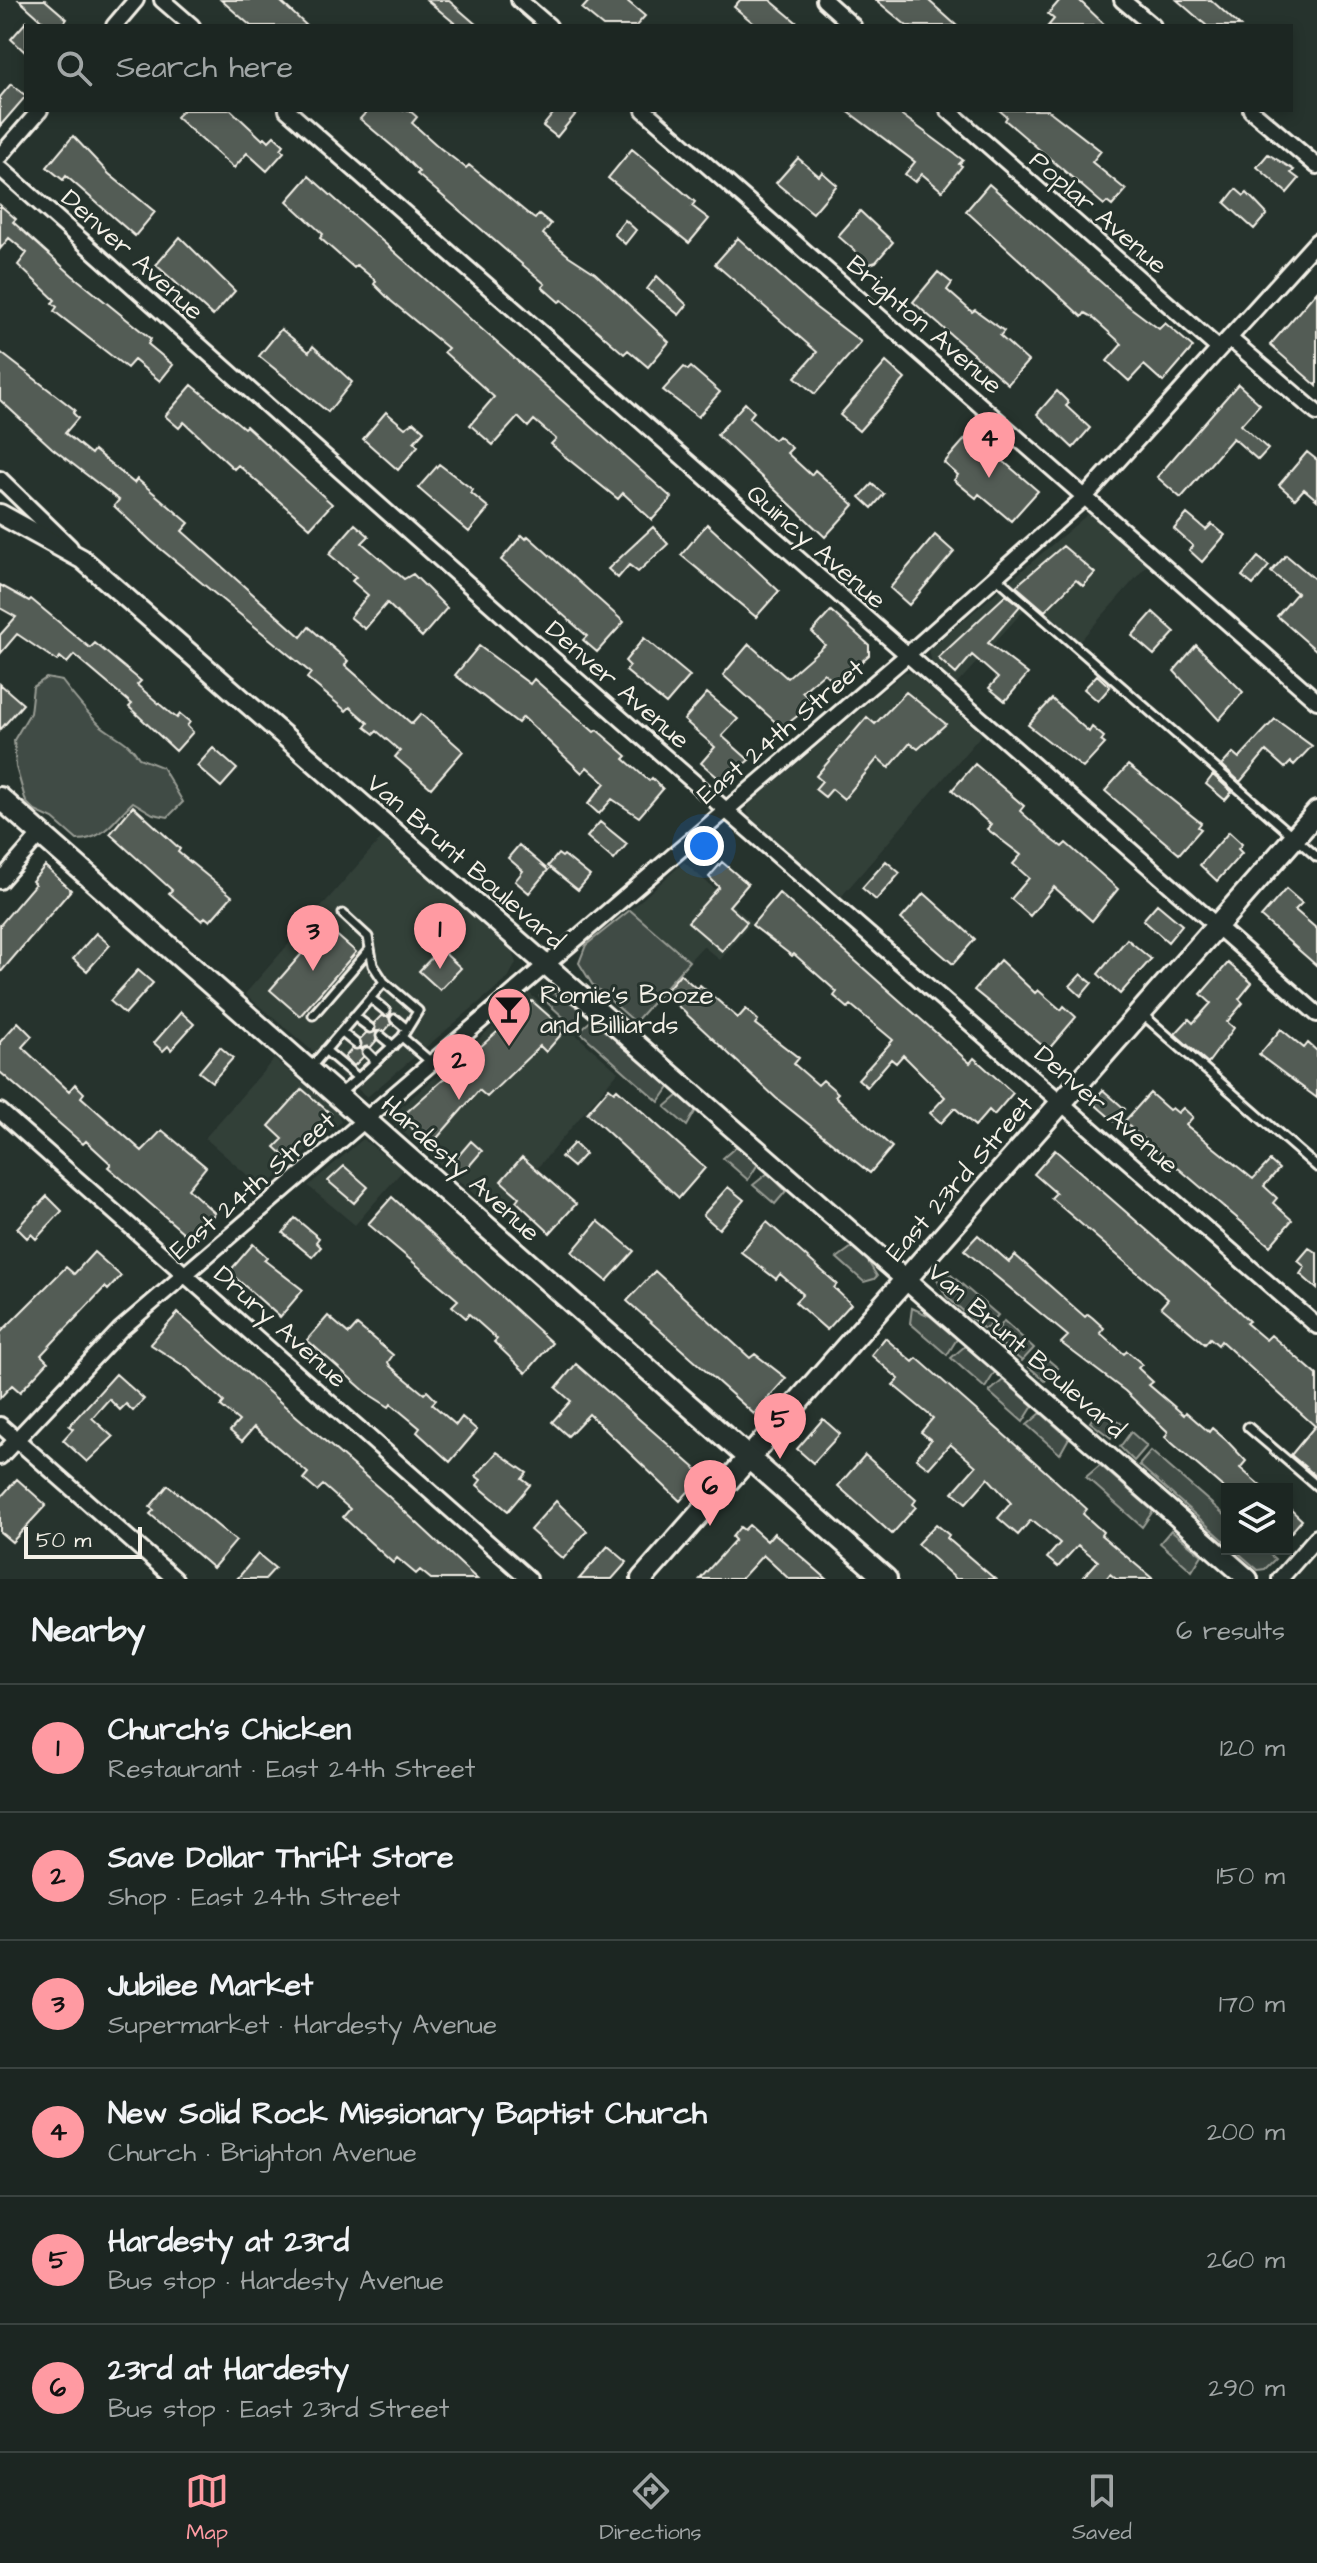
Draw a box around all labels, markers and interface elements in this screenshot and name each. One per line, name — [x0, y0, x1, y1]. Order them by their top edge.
search box — [24, 24, 1293, 112]
icon: search — [52, 46, 96, 90]
text: Search here — [116, 47, 293, 89]
street label: Poplar Avenue — [1022, 143, 1175, 283]
street label: Denver Avenue — [53, 181, 212, 329]
street label: Brighton Avenue — [837, 247, 1010, 404]
pin: 4 — [963, 412, 1015, 478]
street label: Quincy Avenue — [737, 476, 894, 619]
street label: Denver Avenue — [537, 612, 697, 758]
street label: East 24th Street — [689, 650, 873, 813]
street label: Van Brunt Boulevard — [359, 766, 572, 958]
your location — [684, 826, 724, 866]
pin: 1 — [414, 903, 466, 969]
pin: 3 — [287, 905, 339, 971]
place label: Romie's Booze and Billiards — [540, 977, 714, 1043]
bar icon: Romie's Booze and Billiards — [485, 985, 533, 1048]
pin: 2 — [433, 1034, 485, 1100]
street label: Denver Avenue — [1026, 1037, 1186, 1183]
street label: Hardesty Avenue — [371, 1087, 548, 1252]
street label: East 23rd Street — [878, 1088, 1042, 1269]
street label: East 24th Street — [162, 1103, 344, 1268]
street label: Van Brunt Boulevard — [920, 1255, 1133, 1447]
street label: Drury Avenue — [205, 1257, 355, 1398]
pin: 5 — [754, 1393, 806, 1459]
pin: 6 — [684, 1460, 736, 1526]
map controls — [1221, 1483, 1293, 1555]
button: layers — [1221, 1483, 1293, 1555]
scale bar — [24, 1523, 142, 1559]
text: 50 m — [36, 1525, 91, 1556]
text: Nearby — [32, 1607, 146, 1655]
text: 6 results — [1176, 1613, 1285, 1649]
text: Church's Chicken — [108, 1709, 351, 1751]
text: 1 — [56, 1730, 60, 1766]
text: 120 m — [1220, 1730, 1285, 1766]
text: Restaurant · East 24th Street — [108, 1751, 475, 1787]
text: Save Dollar Thrift Store — [108, 1837, 454, 1879]
text: 2 — [51, 1858, 65, 1894]
text: 150 m — [1216, 1858, 1285, 1894]
text: Shop · East 24th Street — [108, 1879, 400, 1915]
text: Jubilee Market — [108, 1965, 313, 2007]
text: 3 — [51, 1986, 65, 2022]
text: 170 m — [1219, 1986, 1285, 2022]
text: Supermarket · Hardesty Avenue — [108, 2007, 497, 2043]
text: New Solid Rock Missionary Baptist Church — [108, 2093, 707, 2135]
text: 4 — [49, 2114, 67, 2150]
text: 200 m — [1207, 2114, 1285, 2150]
text: Church · Brighton Avenue — [108, 2135, 417, 2171]
text: Hardesty at 23rd — [108, 2221, 349, 2263]
text: 5 — [49, 2242, 67, 2278]
text: 260 m — [1207, 2242, 1285, 2278]
text: Bus stop · Hardesty Avenue — [108, 2263, 444, 2299]
text: 23rd at Hardesty — [108, 2349, 349, 2391]
text: 6 — [50, 2370, 66, 2406]
text: 290 m — [1208, 2370, 1285, 2406]
text: Bus stop · East 23rd Street — [108, 2391, 449, 2427]
tab: Map — [185, 2469, 229, 2548]
tab: Directions — [599, 2469, 702, 2548]
tab: Saved — [1072, 2469, 1132, 2548]

